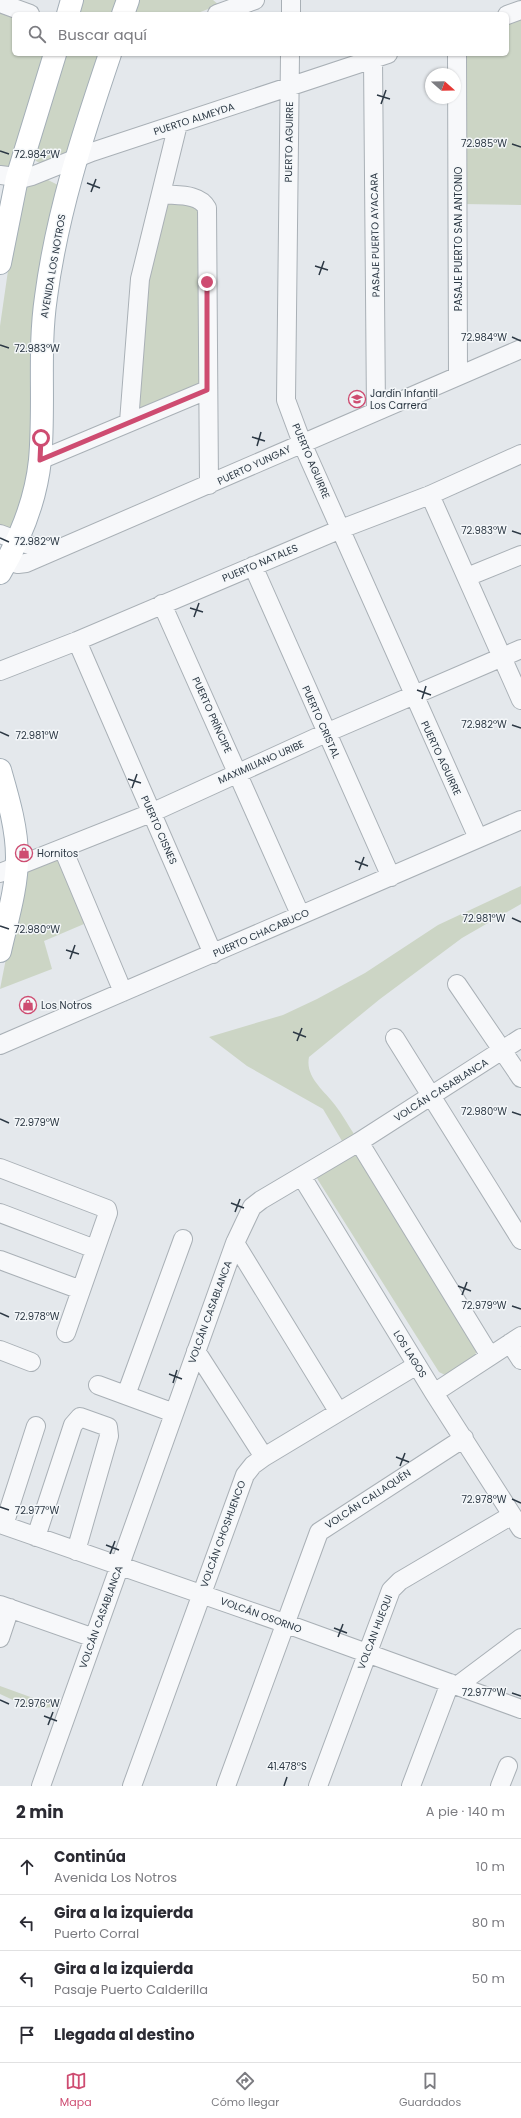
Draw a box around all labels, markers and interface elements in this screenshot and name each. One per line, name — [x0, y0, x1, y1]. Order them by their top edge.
search box — [12, 12, 509, 56]
icon: search — [26, 23, 48, 45]
text: Buscar aquí — [58, 24, 147, 45]
north arrow — [425, 68, 461, 104]
street label: PUERTO ALMEYDA — [152, 99, 237, 139]
street label: PUERTO AGUIRRE — [281, 102, 297, 182]
text: 72.985°W — [461, 136, 507, 151]
text: 72.984°W — [14, 147, 60, 162]
street label: PASAJE PUERTO SAN ANTONIO — [451, 167, 466, 311]
street label: PASAJE PUERTO AYACARA — [366, 172, 384, 297]
street label: AVENIDA LOS NOTROS — [36, 213, 70, 319]
route end — [198, 273, 216, 291]
text: 72.984°W — [461, 330, 507, 345]
text: 72.983°W — [14, 341, 60, 356]
place label: Jardín Infantil Los Carrera — [370, 386, 438, 413]
school or university icon: Jardín Infantil Los Carrera — [347, 389, 367, 409]
street label: PUERTO AGUIRRE — [288, 421, 334, 501]
route start — [32, 429, 50, 447]
street label: PUERTO YUNGAY — [215, 441, 293, 489]
text: 72.983°W — [461, 523, 507, 538]
text: 72.982°W — [14, 534, 60, 549]
street label: PUERTO NATALES — [220, 540, 300, 586]
street label: PUERTO PRÍNCIPE — [188, 674, 236, 756]
street label: PUERTO CRISTAL — [298, 683, 344, 761]
text: 72.982°W — [461, 717, 507, 732]
street label: PUERTO AGUIRRE — [417, 718, 465, 798]
text: 72.981°W — [16, 728, 59, 743]
street label: MAXIMILIANO URIBE — [216, 736, 306, 788]
street label: PUERTO CISNES — [137, 793, 181, 867]
shop icon: Hornitos — [14, 843, 34, 863]
place label: Hornitos — [37, 846, 78, 861]
street label: PUERTO CHACABUCO — [210, 905, 312, 961]
text: 72.981°W — [463, 911, 506, 926]
text: 72.980°W — [14, 922, 60, 937]
shop icon: Los Notros — [18, 995, 38, 1015]
place label: Los Notros — [41, 998, 92, 1013]
street label: VOLCÁN CASABLANCA — [391, 1055, 491, 1125]
text: 72.980°W — [461, 1104, 507, 1119]
text: 72.979°W — [14, 1115, 60, 1130]
street label: VOLCÁN CASABLANCA — [184, 1258, 236, 1366]
text: 72.979°W — [461, 1298, 507, 1313]
text: 72.978°W — [14, 1309, 60, 1324]
street label: LOS LAGOS — [390, 1327, 431, 1381]
street label: VOLCÁN CALLAQUÉN — [322, 1466, 414, 1532]
street label: VOLCÁN CHOSHUENCO — [197, 1478, 249, 1590]
text: 72.978°W — [461, 1492, 507, 1507]
text: 72.977°W — [15, 1503, 59, 1518]
street label: VOLCÁN CASABLANCA — [75, 1563, 127, 1671]
street label: VOLCAN HUEQUI — [354, 1592, 396, 1672]
street label: VOLCÁN OSORNO — [218, 1593, 304, 1637]
text: 72.977°W — [462, 1685, 506, 1700]
text: 72.976°W — [14, 1696, 60, 1711]
text: 41.478°S — [267, 1759, 307, 1774]
text: 2 min — [16, 1800, 64, 1824]
text: A pie · 140 m — [426, 1802, 505, 1821]
text: Continúa — [54, 1846, 126, 1867]
icon: ahead — [16, 1856, 38, 1878]
text: 10 m — [476, 1857, 505, 1876]
text: Avenida Los Notros — [54, 1868, 177, 1887]
text: Gira a la izquierda — [54, 1902, 193, 1923]
icon: left — [16, 1912, 38, 1934]
text: 80 m — [472, 1913, 505, 1932]
text: Puerto Corral — [54, 1924, 139, 1943]
text: Gira a la izquierda — [54, 1958, 193, 1979]
icon: left — [16, 1968, 38, 1990]
text: 50 m — [472, 1969, 505, 1988]
text: Pasaje Puerto Calderilla — [54, 1980, 208, 1999]
icon: arrive — [16, 2024, 38, 2046]
text: Llegada al destino — [54, 2024, 195, 2045]
tab: Mapa — [60, 2070, 92, 2111]
tab: Cómo llegar — [211, 2070, 279, 2111]
tab: Guardados — [399, 2070, 461, 2111]

